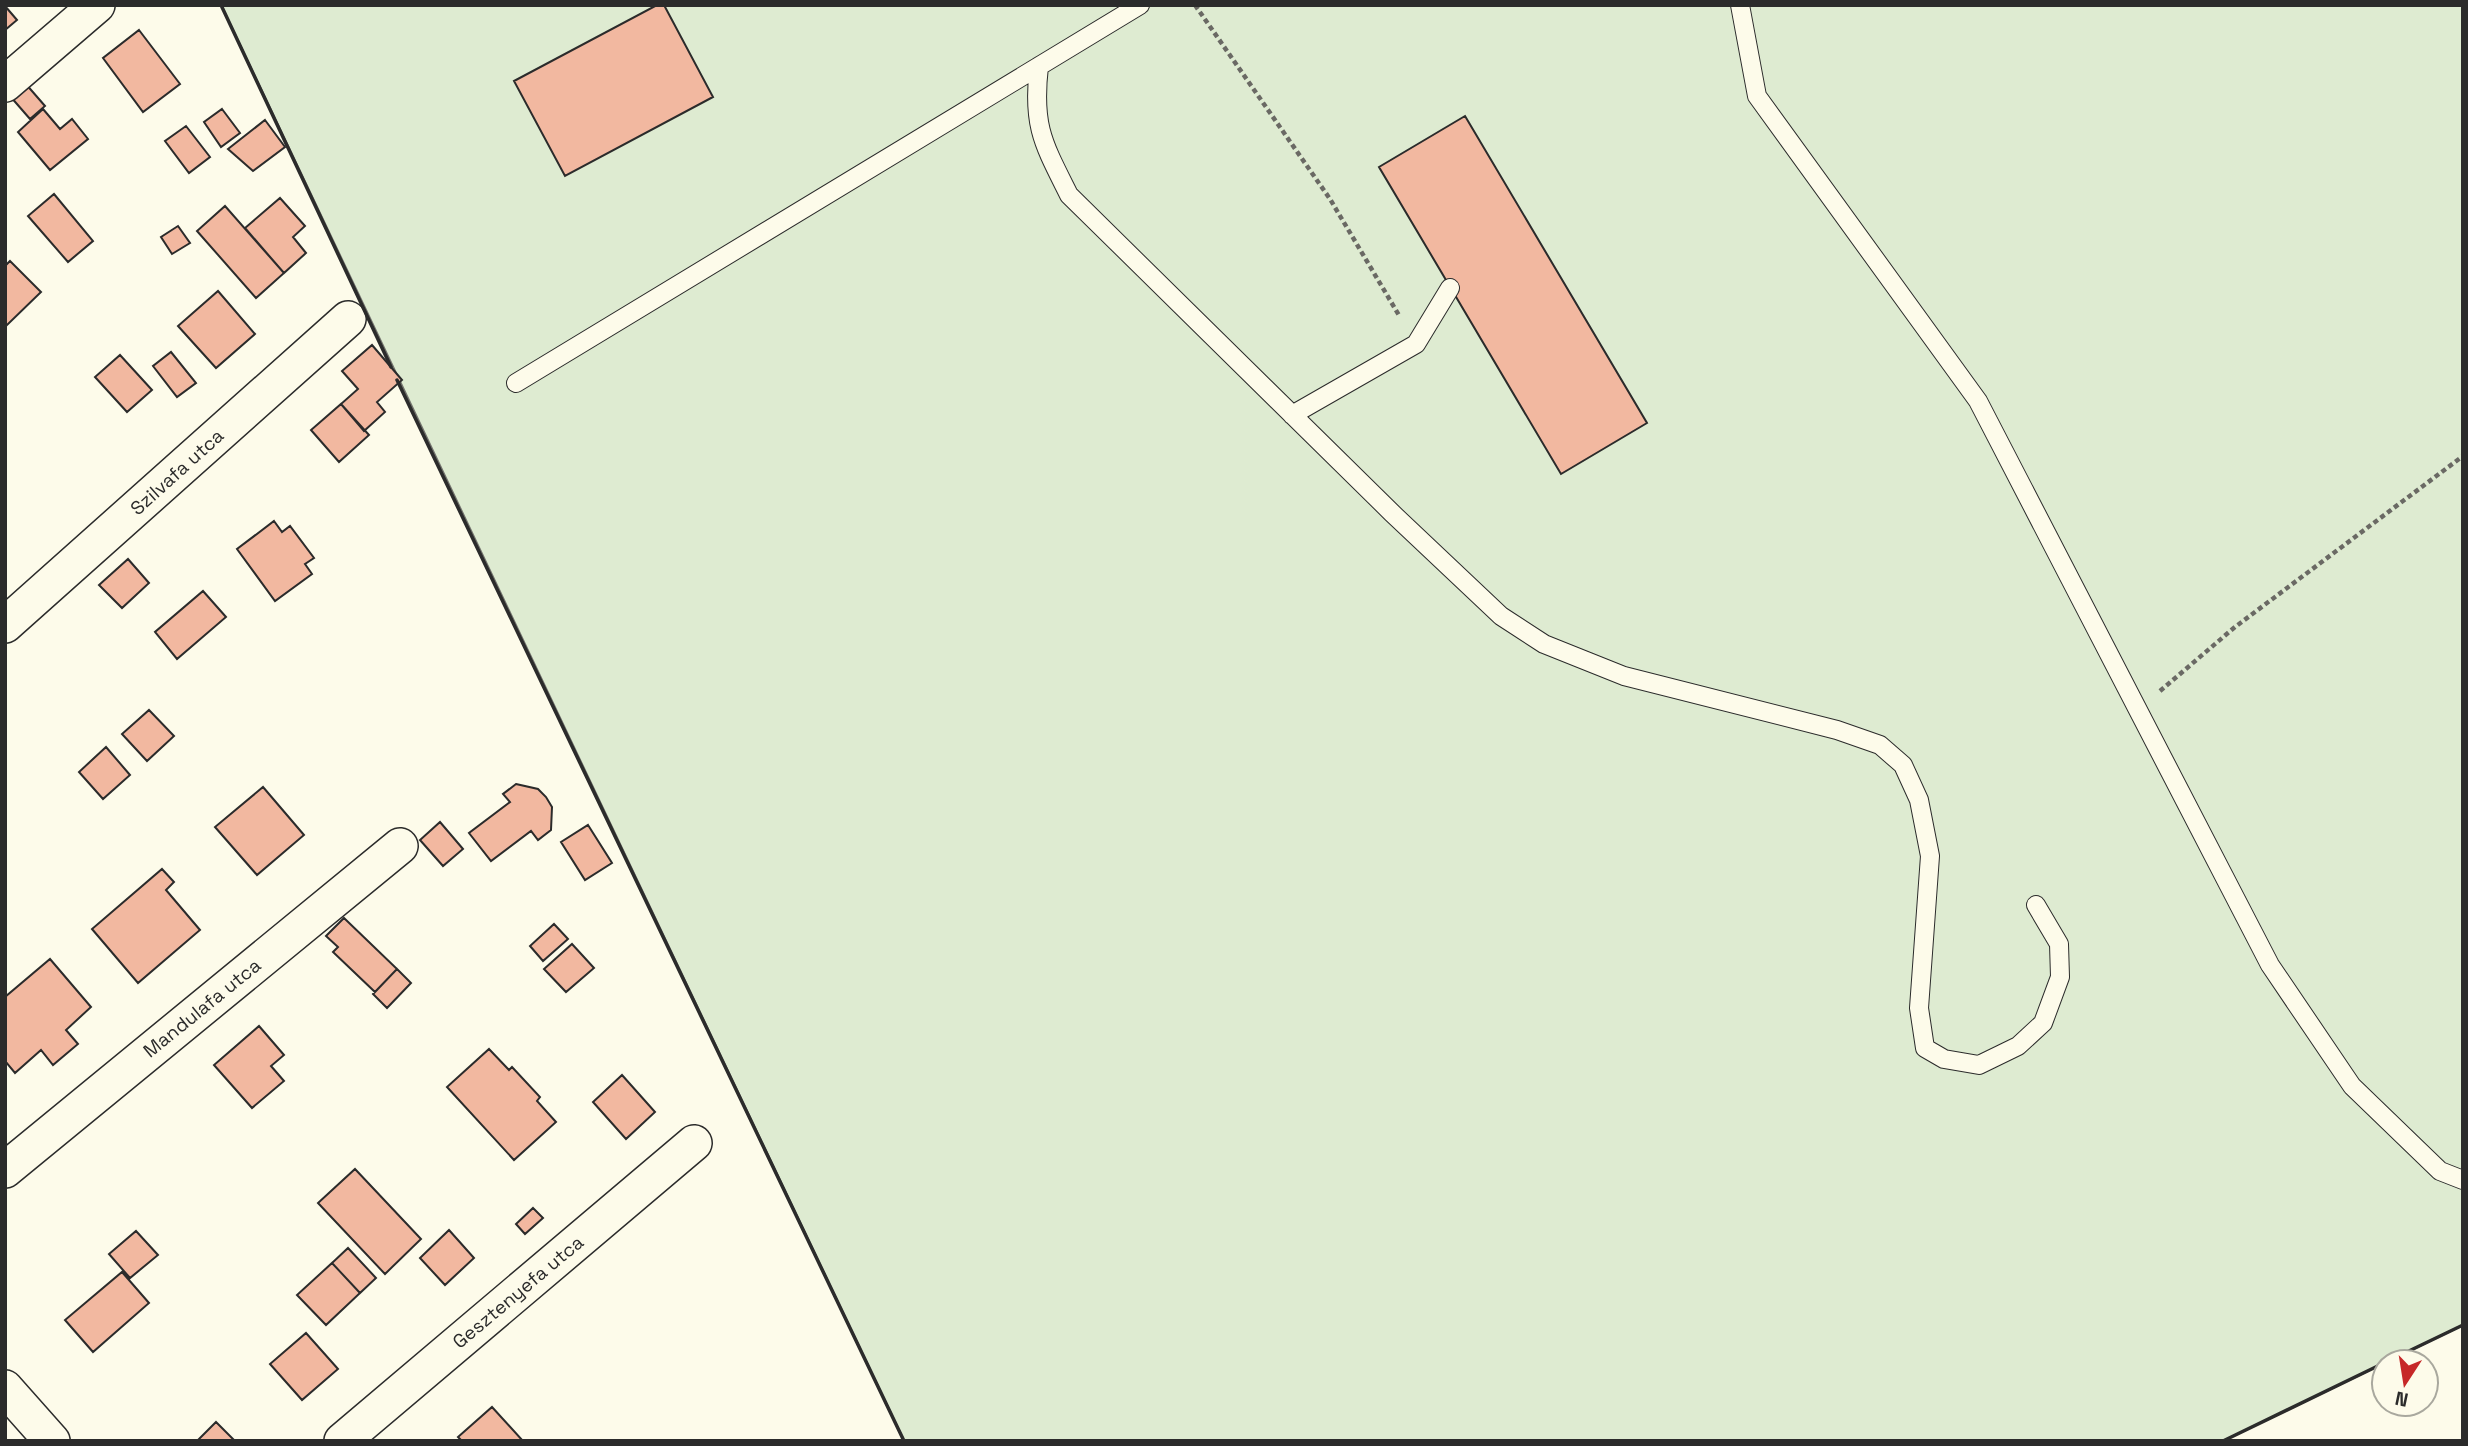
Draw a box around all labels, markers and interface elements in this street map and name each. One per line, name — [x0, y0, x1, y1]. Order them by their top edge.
street label: Szilvafa utca — [125, 423, 229, 521]
street label: Mandulafa utca — [138, 953, 266, 1063]
street label: Gesztenyefa utca — [447, 1230, 589, 1354]
north arrow — [2370, 1348, 2440, 1418]
text: N — [2393, 1386, 2410, 1413]

